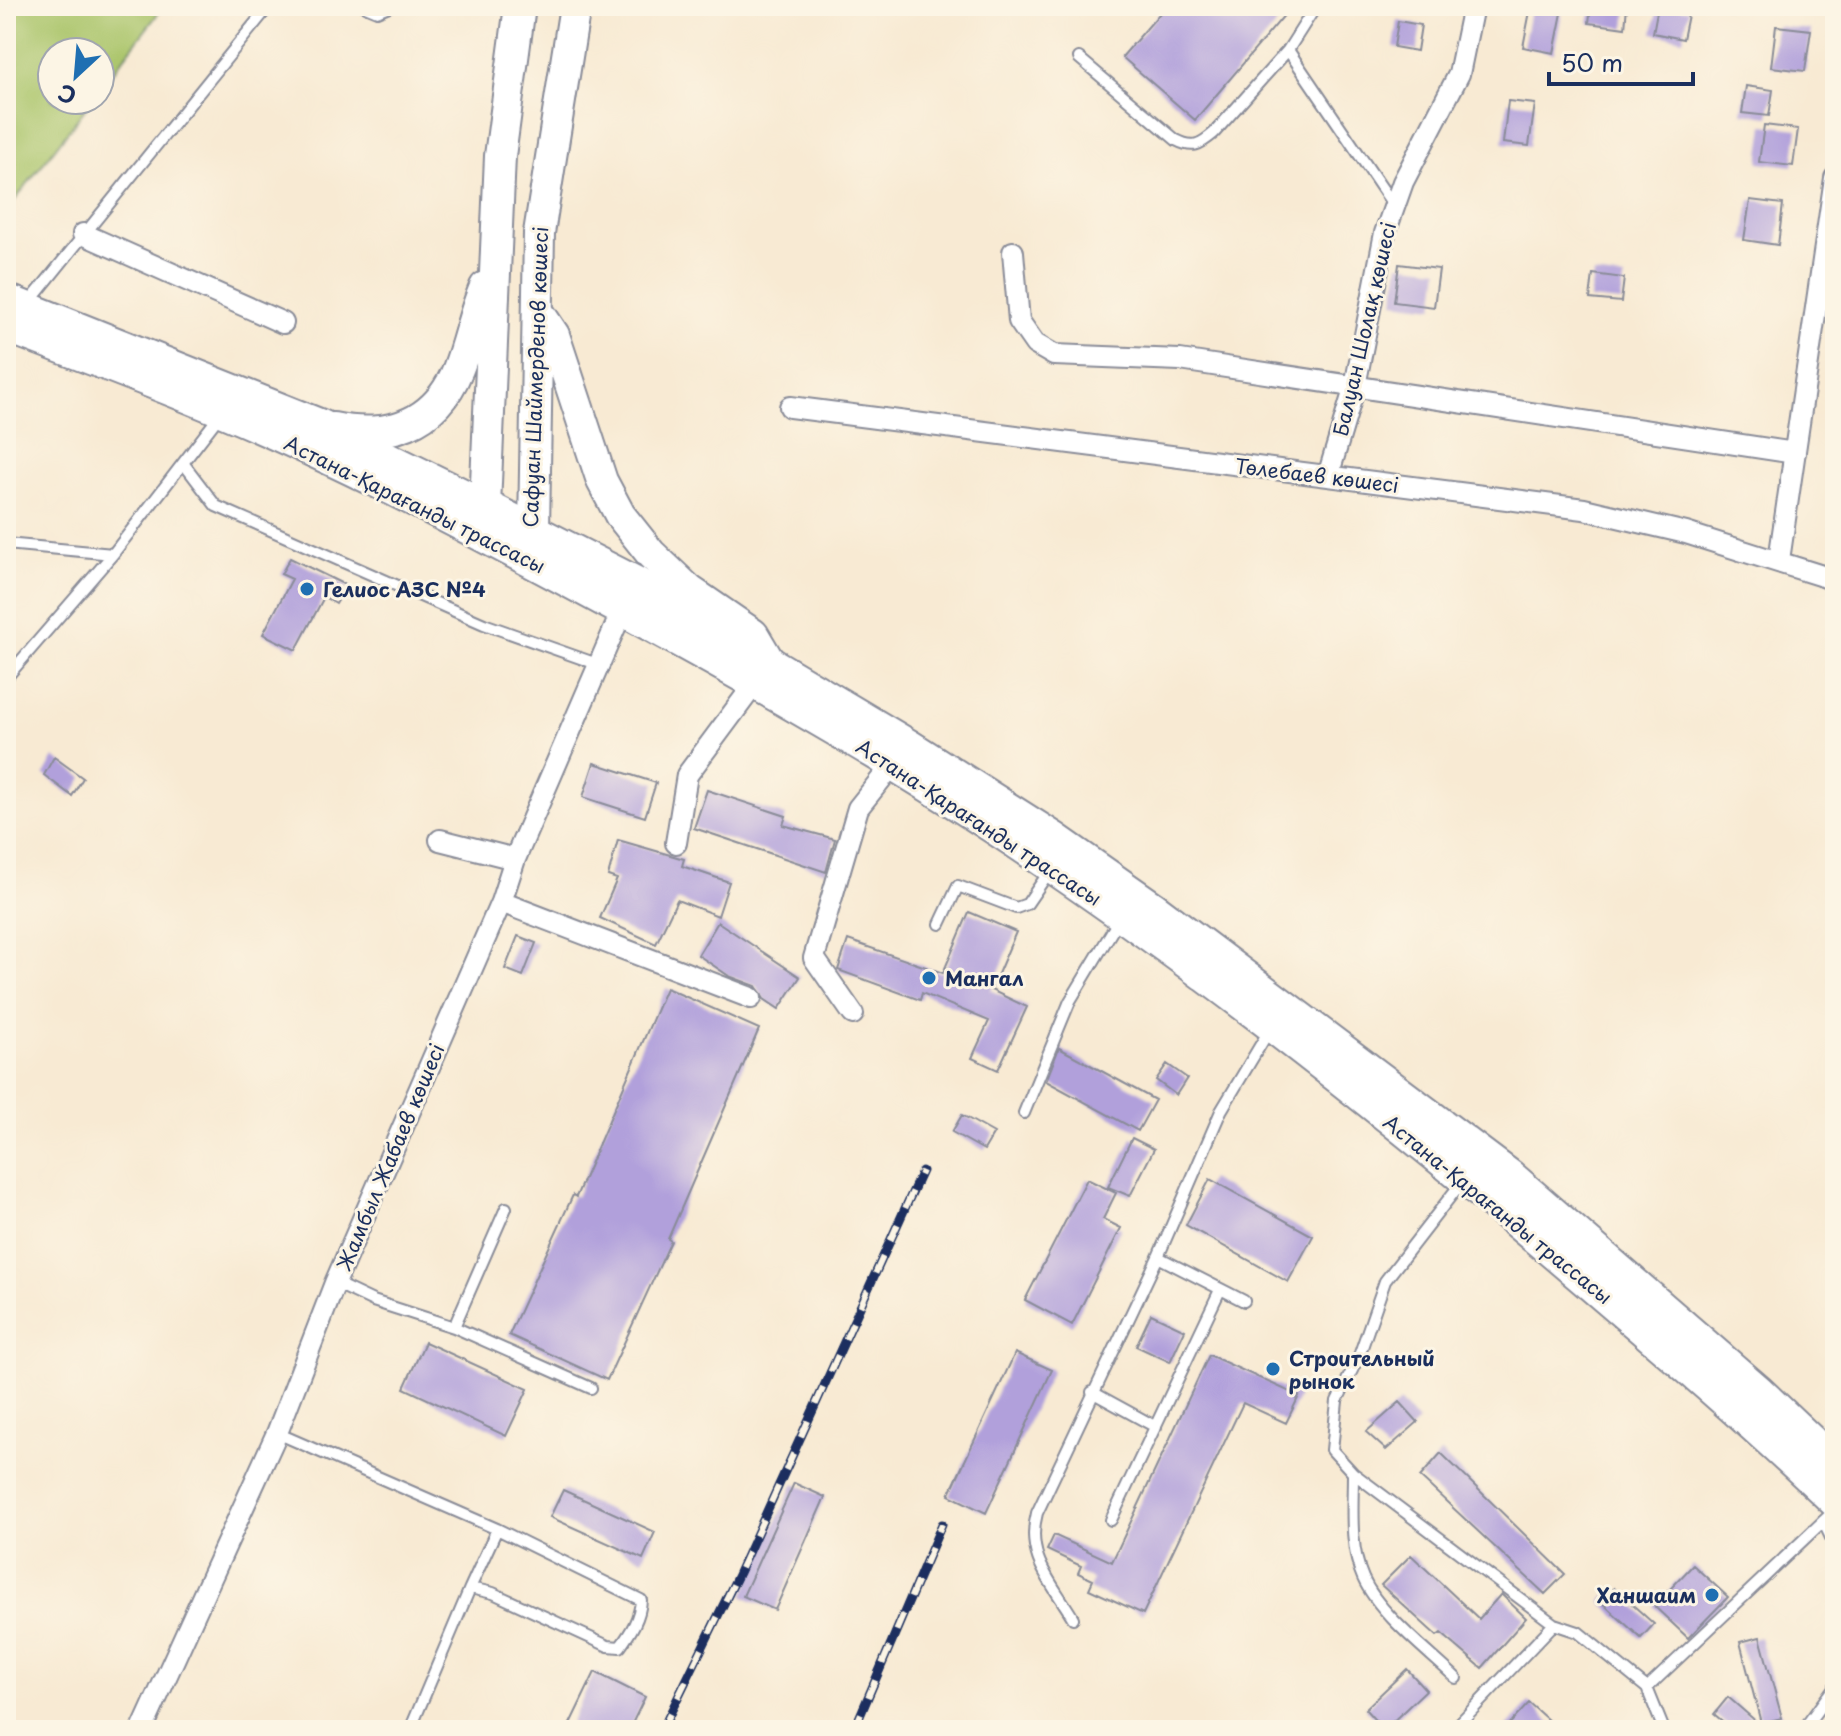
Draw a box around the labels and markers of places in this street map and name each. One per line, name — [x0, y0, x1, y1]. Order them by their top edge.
place label: Гелиос АЗС №4 — [323, 574, 486, 604]
marker: Гелиос АЗС №4 — [298, 580, 316, 598]
place label: Мангал — [945, 963, 1024, 993]
marker: Мангал — [920, 969, 938, 987]
place label: Строительный рынок — [1289, 1343, 1435, 1396]
marker: Строительный рынок — [1264, 1360, 1282, 1378]
place label: Ханшаим — [1597, 1580, 1696, 1610]
marker: Ханшаим — [1703, 1586, 1721, 1604]

